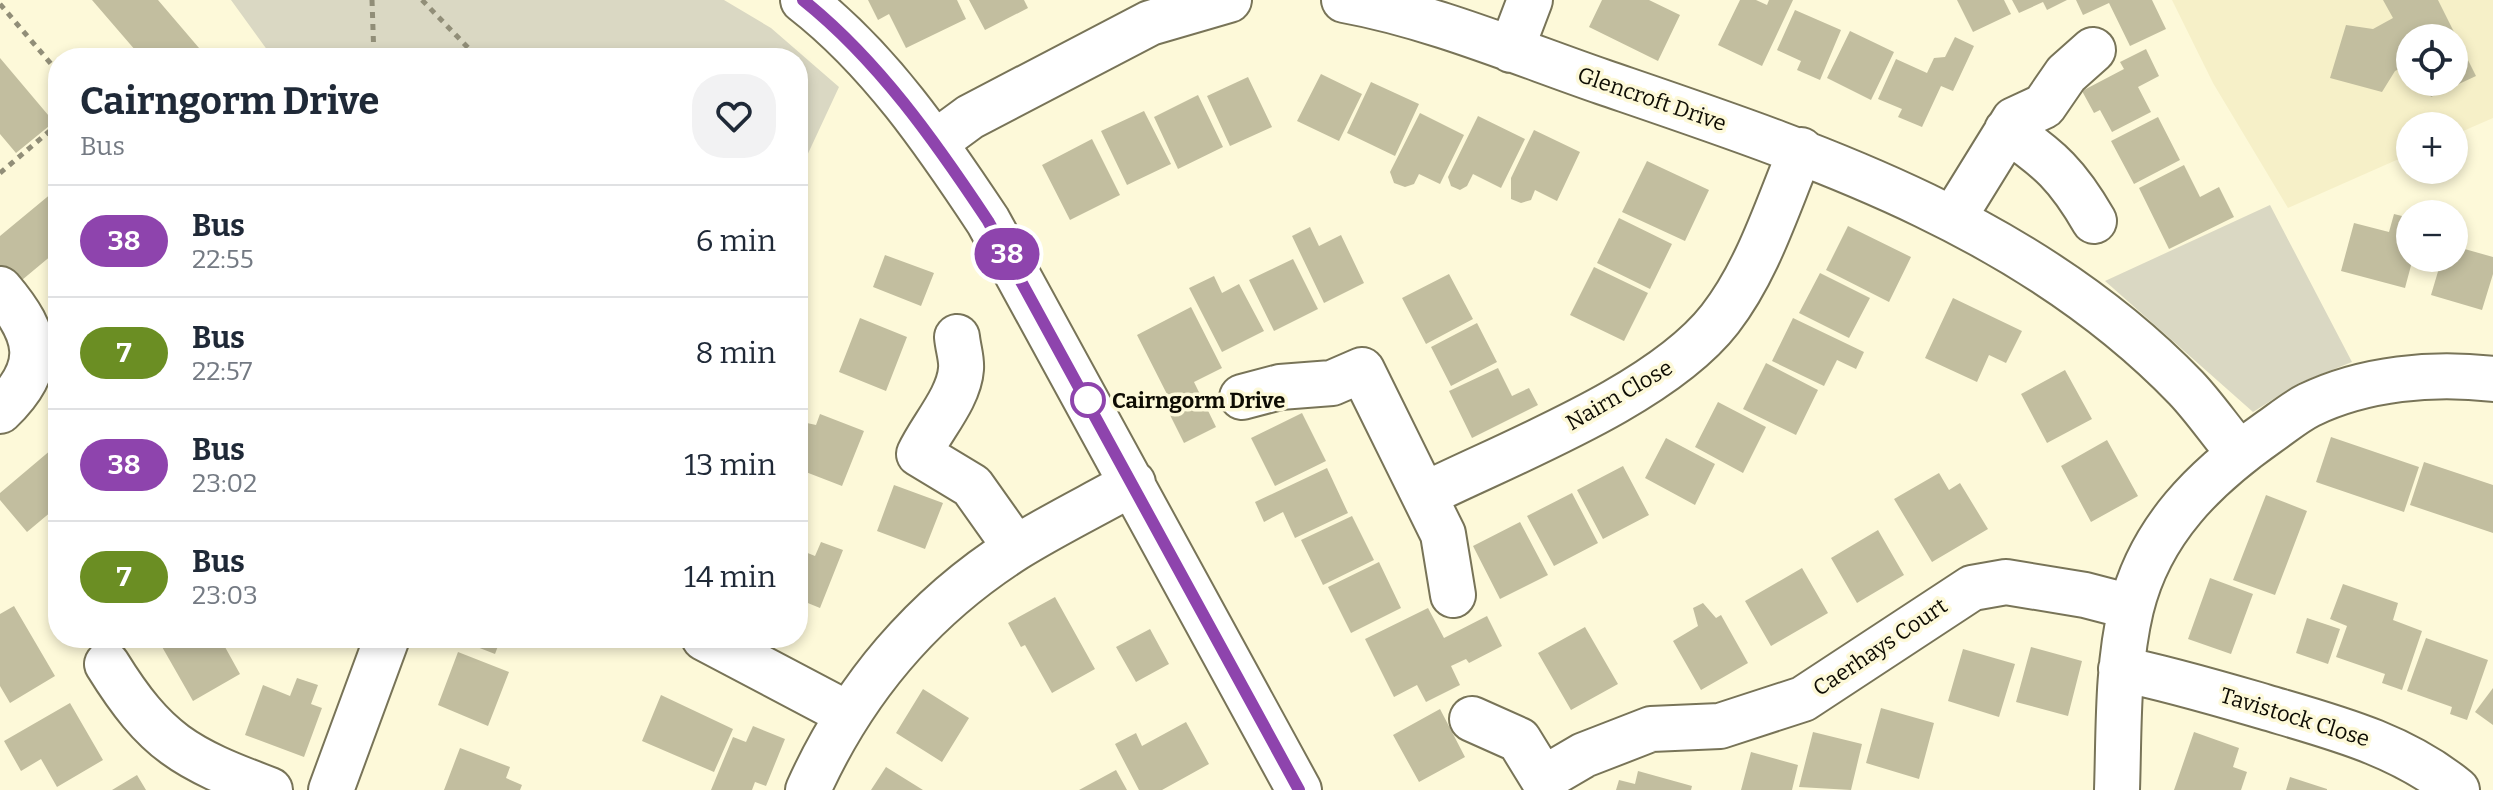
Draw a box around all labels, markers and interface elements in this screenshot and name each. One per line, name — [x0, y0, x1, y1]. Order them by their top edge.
map controls — [2396, 24, 2468, 272]
button: locate — [2396, 24, 2468, 96]
street label: Glencroft Drive — [1574, 61, 1730, 137]
button: heart — [692, 74, 776, 158]
text: Cairngorm Drive — [80, 78, 379, 124]
button: + — [2396, 112, 2468, 184]
text: Bus — [80, 131, 125, 162]
button: − — [2396, 200, 2468, 272]
text: Bus — [192, 208, 245, 244]
text: 6 min — [696, 223, 776, 259]
text: 38 — [108, 224, 140, 257]
line badge: 38 — [971, 228, 1043, 280]
text: 38 — [991, 237, 1023, 270]
text: 22:55 — [192, 244, 254, 275]
text: Bus — [192, 320, 245, 356]
text: 8 min — [695, 335, 776, 371]
text: 7 — [116, 336, 132, 369]
street label: Nairn Close — [1561, 354, 1677, 436]
text: 22:57 — [192, 356, 252, 387]
marker: Cairngorm Drive — [1071, 383, 1105, 417]
place label: Cairngorm Drive — [1112, 387, 1285, 414]
text: Bus — [192, 432, 245, 468]
text: 13 min — [684, 447, 776, 483]
text: 38 — [108, 448, 140, 481]
text: 23:02 — [192, 468, 257, 499]
text: Bus — [192, 544, 245, 580]
text: 14 min — [684, 559, 776, 595]
text: 7 — [116, 560, 132, 593]
text: 23:03 — [192, 580, 258, 611]
street label: Caerhays Court — [1808, 592, 1952, 702]
street label: Tavistock Close — [2217, 681, 2373, 753]

